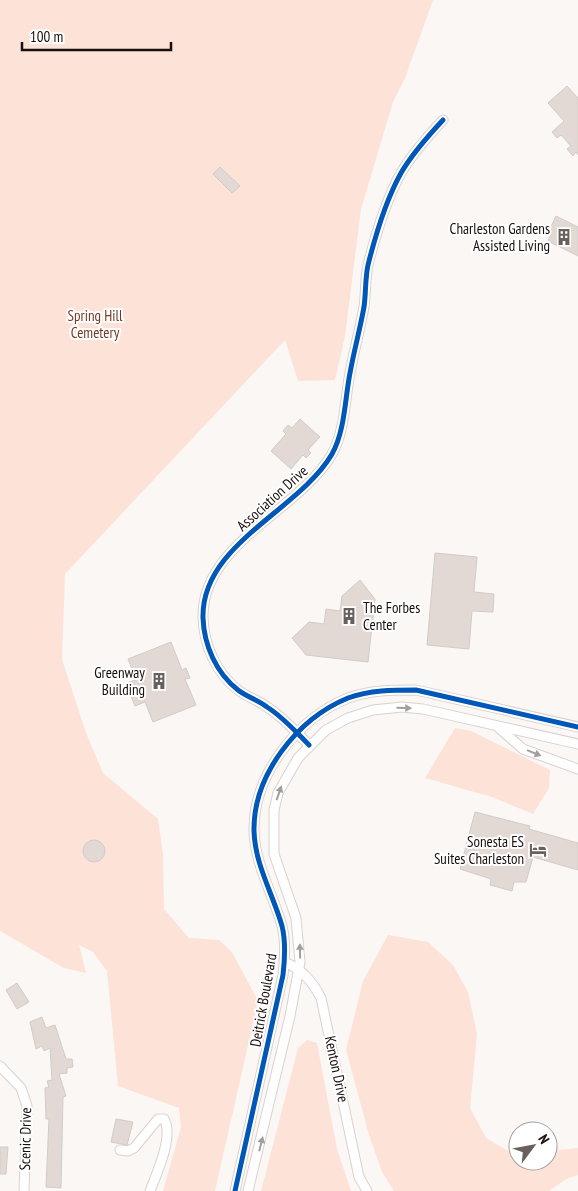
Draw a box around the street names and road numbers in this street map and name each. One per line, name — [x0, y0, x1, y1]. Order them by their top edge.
street label: Association Drive — [232, 461, 312, 535]
street label: Deitrick Boulevard — [245, 952, 281, 1048]
street label: Kenton Drive — [321, 1034, 353, 1104]
street label: Scenic Drive — [15, 1107, 35, 1171]

